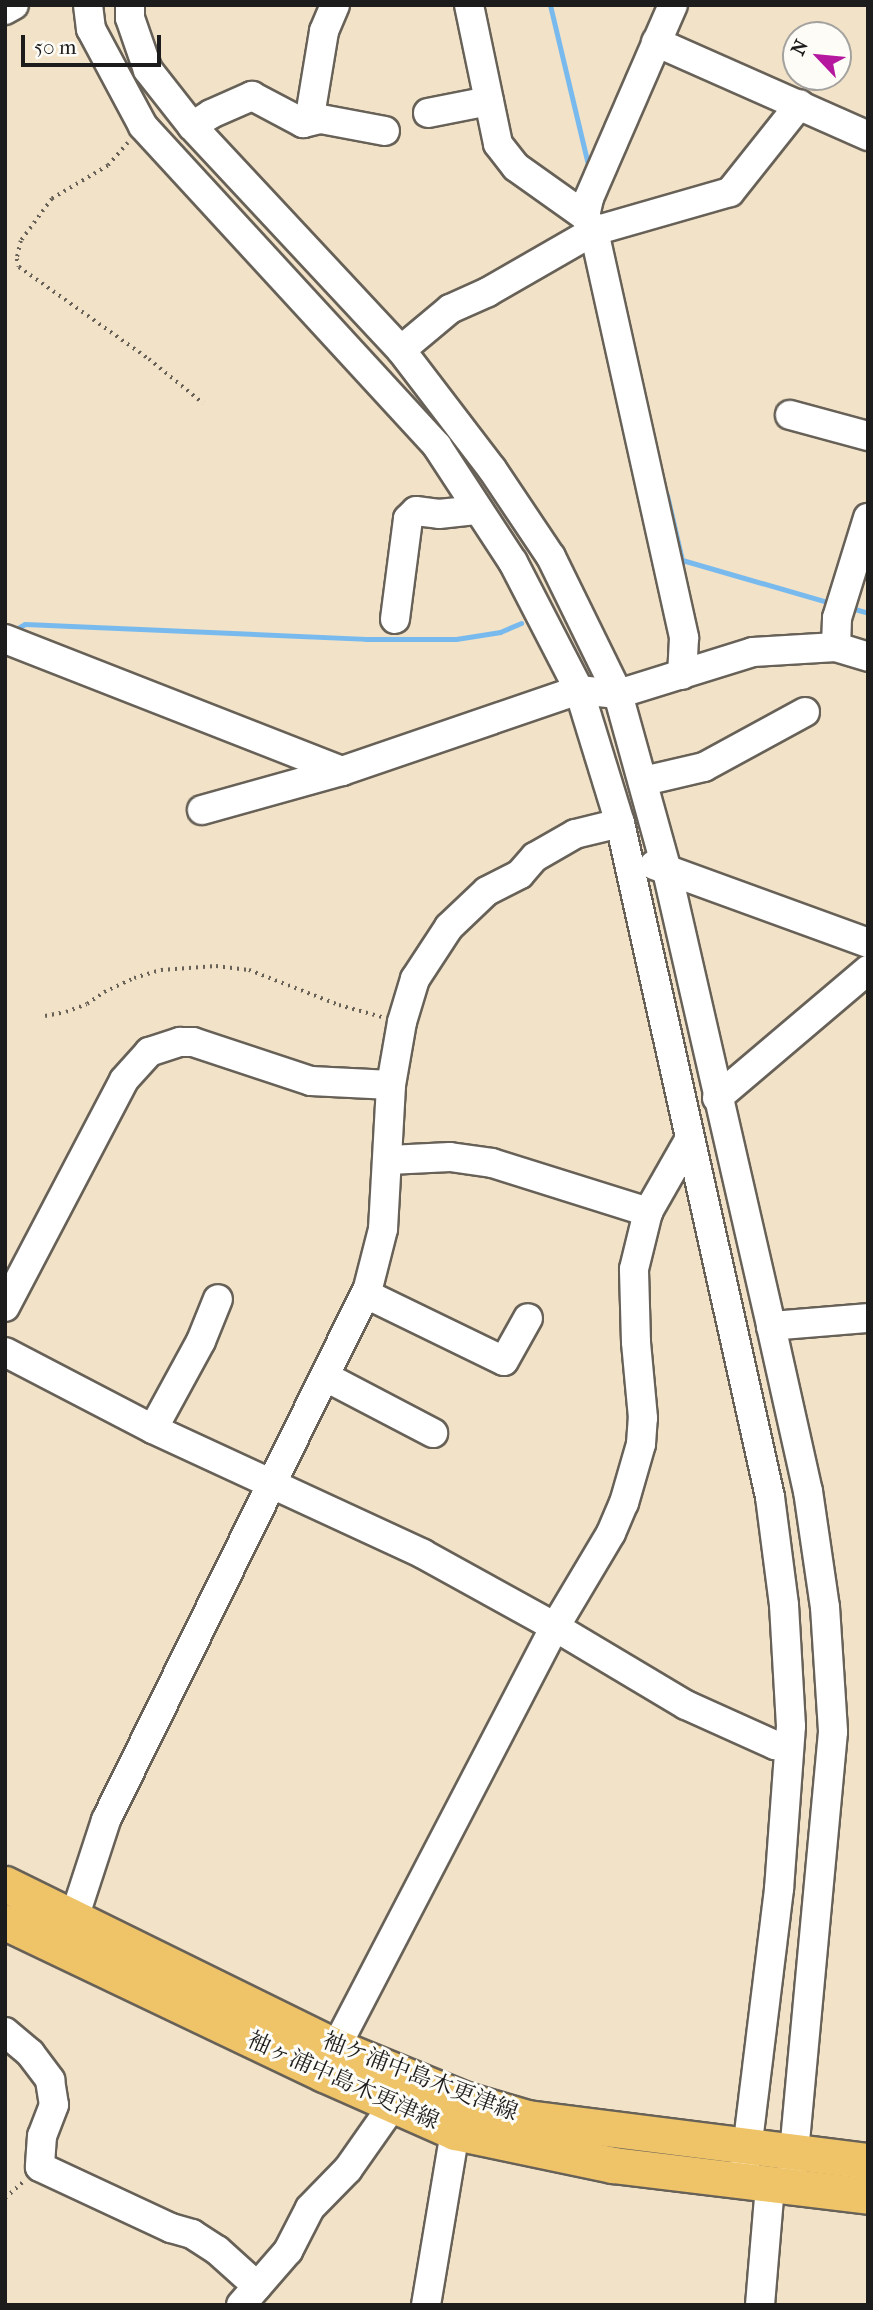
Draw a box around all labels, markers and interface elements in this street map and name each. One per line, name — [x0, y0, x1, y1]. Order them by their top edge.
scale bar — [24, 21, 164, 65]
north arrow — [782, 21, 852, 91]
text: 50 m — [34, 35, 77, 59]
text: N — [787, 36, 813, 59]
street label: 袖ヶ浦中島木更津線 — [243, 2026, 443, 2136]
street label: 袖ケ浦中島木更津線 — [318, 2027, 522, 2127]

